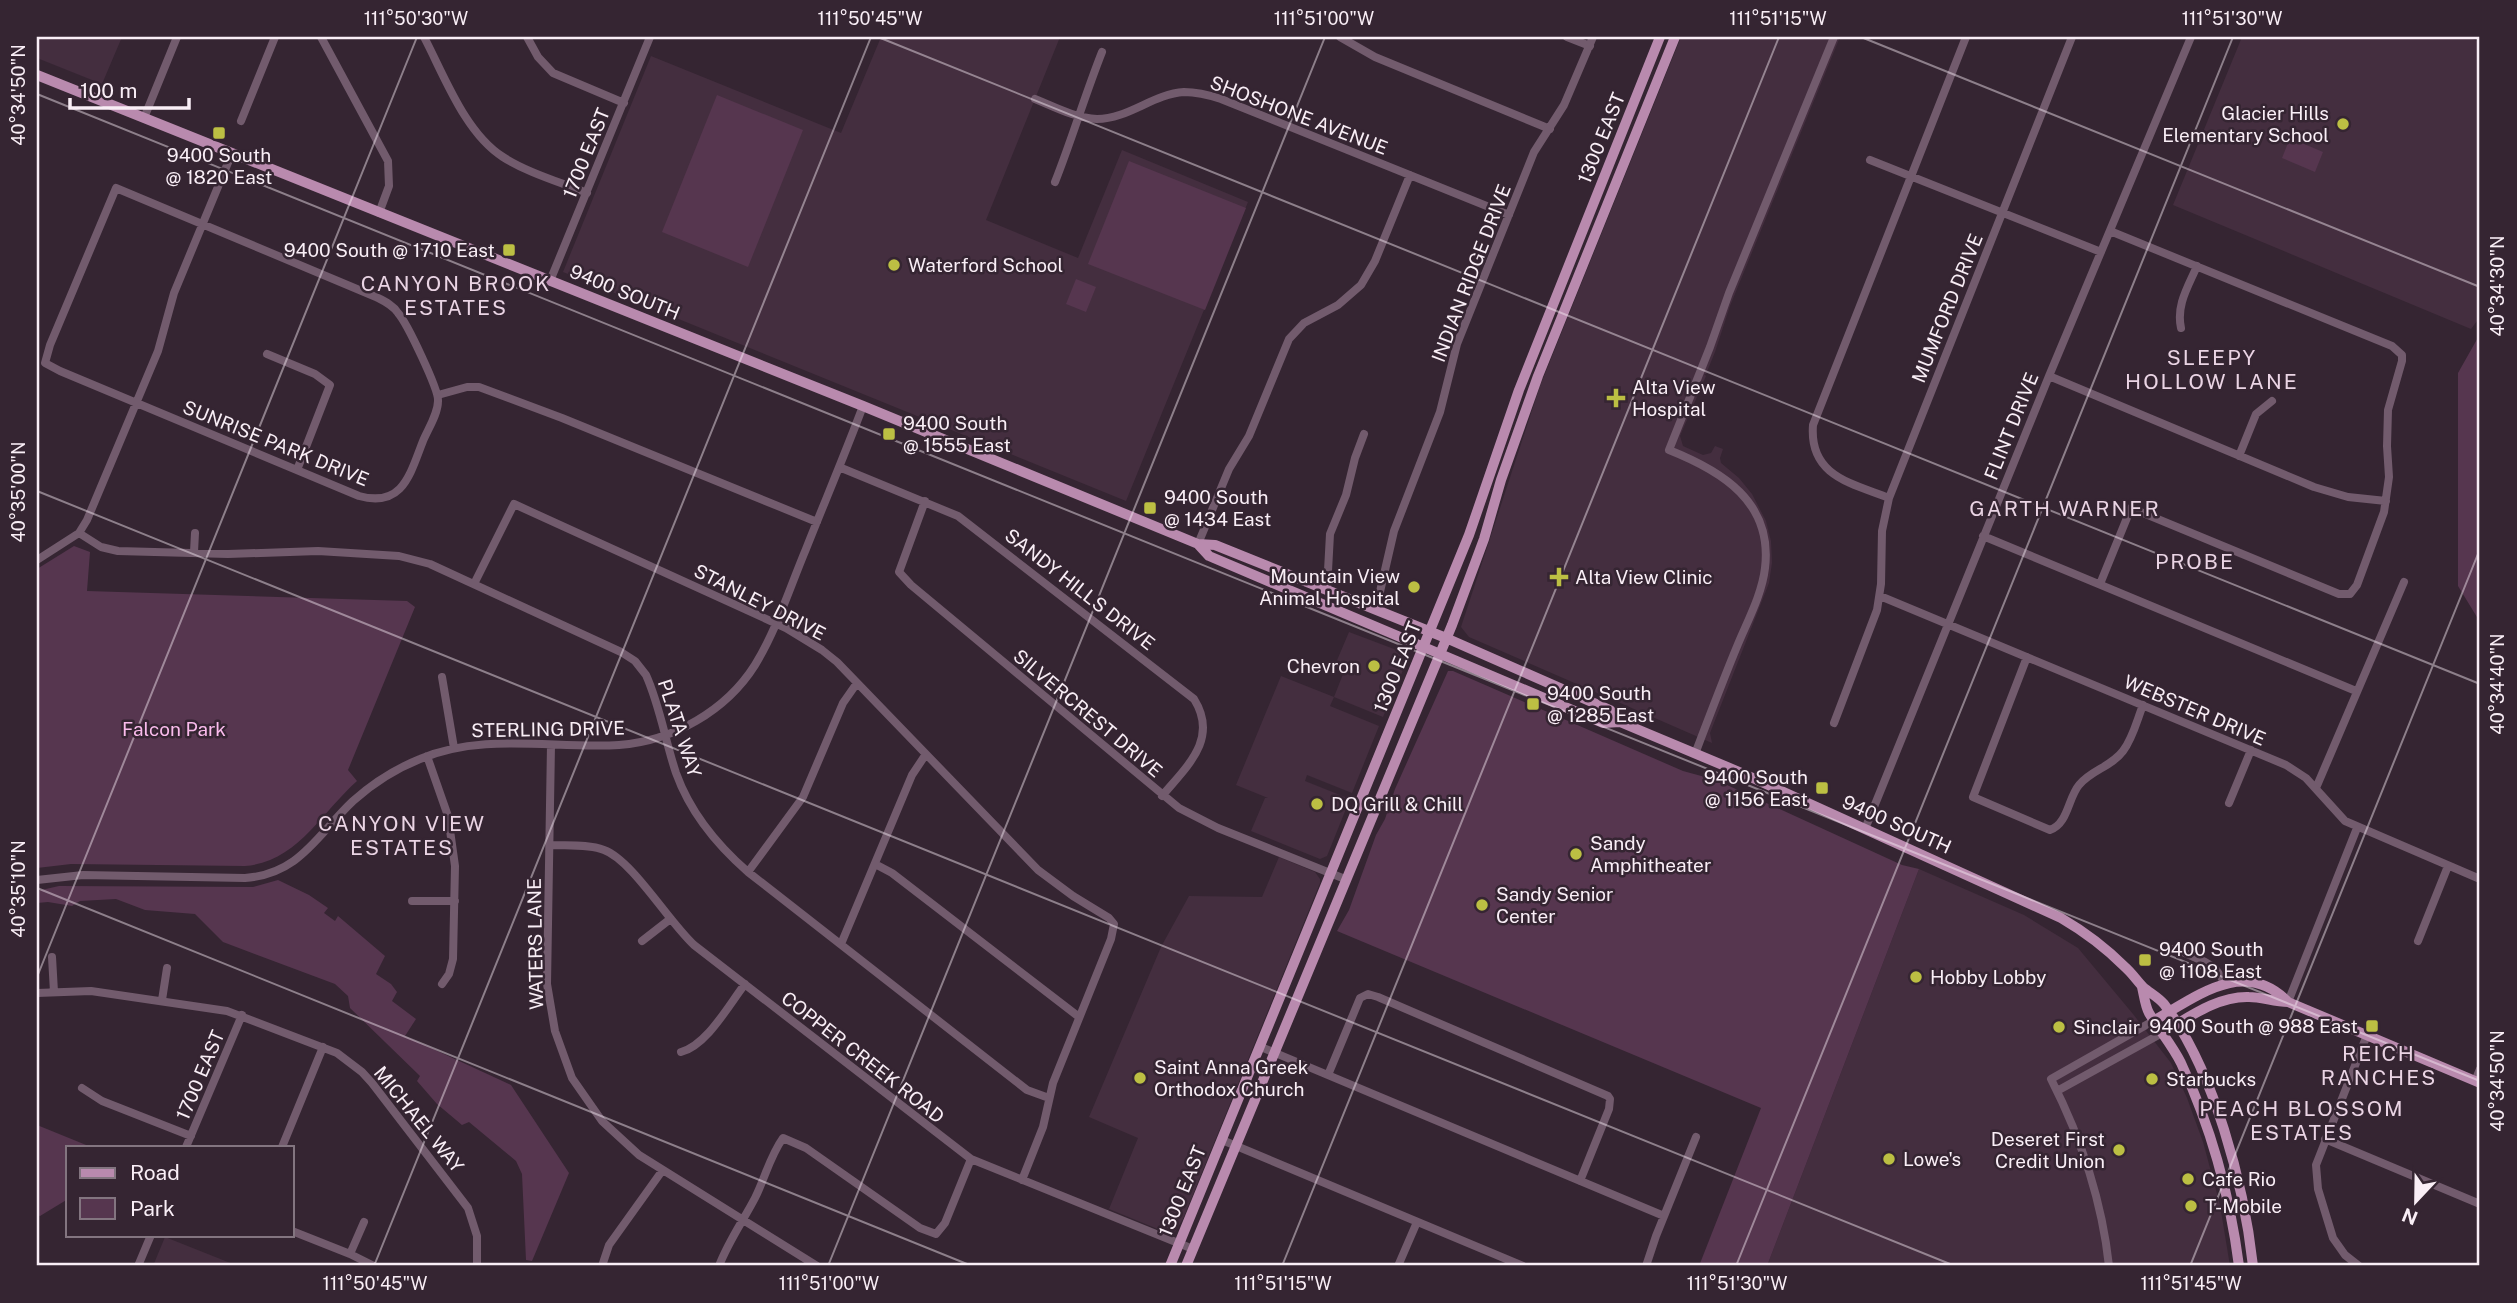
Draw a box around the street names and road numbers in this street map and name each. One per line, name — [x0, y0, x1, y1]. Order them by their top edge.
street label: SHOSHONE AVENUE — [1207, 71, 1391, 159]
street label: 1300 EAST — [1573, 89, 1629, 187]
street label: 1700 EAST — [558, 105, 614, 201]
street label: INDIAN RIDGE DRIVE — [1427, 181, 1515, 365]
street label: MUMFORD DRIVE — [1907, 230, 1987, 386]
street label: 9400 SOUTH — [567, 260, 683, 324]
street label: FLINT DRIVE — [1979, 369, 2043, 483]
street label: SUNRISE PARK DRIVE — [180, 396, 372, 490]
street label: SANDY HILLS DRIVE — [1001, 524, 1159, 654]
street label: STANLEY DRIVE — [690, 559, 830, 645]
street label: 1300 EAST — [1369, 618, 1425, 716]
street label: SILVERCREST DRIVE — [1009, 644, 1167, 782]
street label: WEBSTER DRIVE — [2121, 670, 2269, 750]
street label: PLATA WAY — [654, 676, 706, 780]
street label: STERLING DRIVE — [471, 717, 625, 741]
street label: 9400 SOUTH — [1839, 790, 1955, 858]
street label: WATERS LANE — [523, 878, 547, 1010]
street label: COPPER CREEK ROAD — [777, 987, 949, 1127]
street label: 1700 EAST — [171, 1027, 229, 1123]
street label: MICHAEL WAY — [370, 1062, 469, 1177]
street label: 1300 EAST — [1154, 1142, 1210, 1240]

